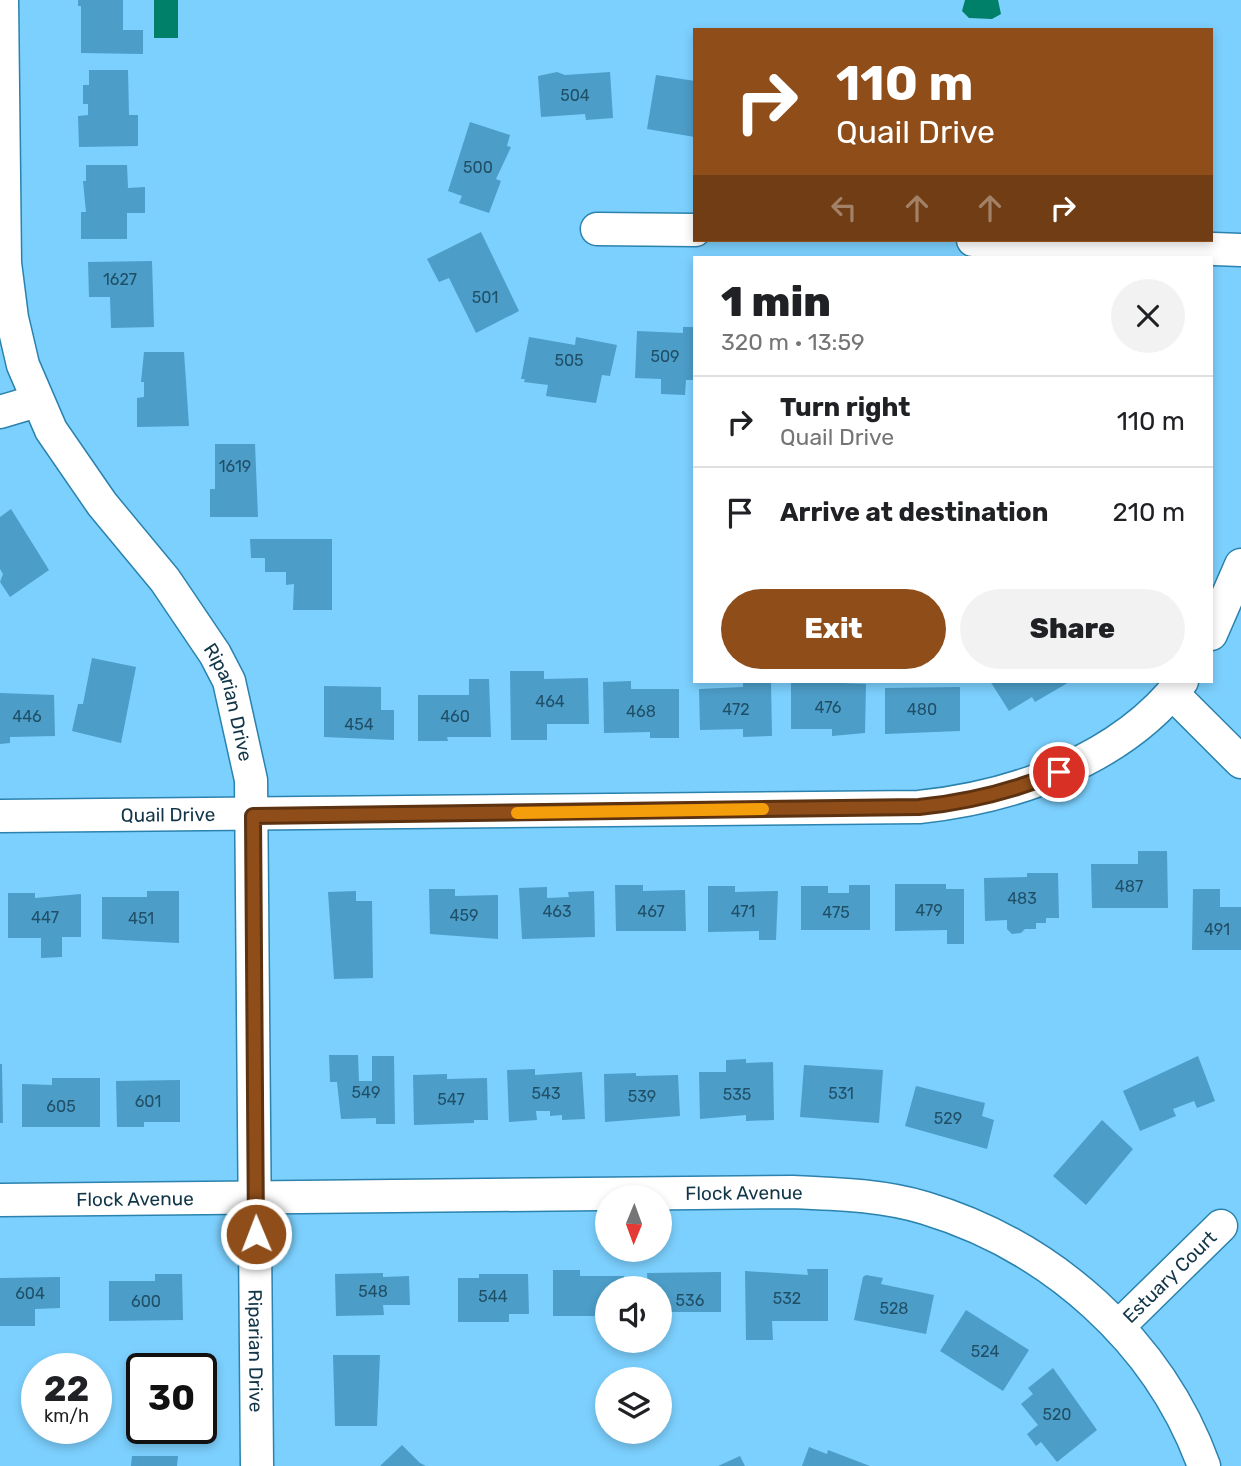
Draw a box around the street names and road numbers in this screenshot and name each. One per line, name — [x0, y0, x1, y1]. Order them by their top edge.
street label: Riparian Drive — [199, 639, 257, 763]
street label: Quail Drive — [121, 803, 215, 827]
street label: Flock Avenue — [685, 1181, 803, 1205]
street label: Flock Avenue — [76, 1187, 194, 1211]
street label: Estuary Court — [1118, 1226, 1222, 1328]
street label: Riparian Drive — [243, 1289, 268, 1412]

